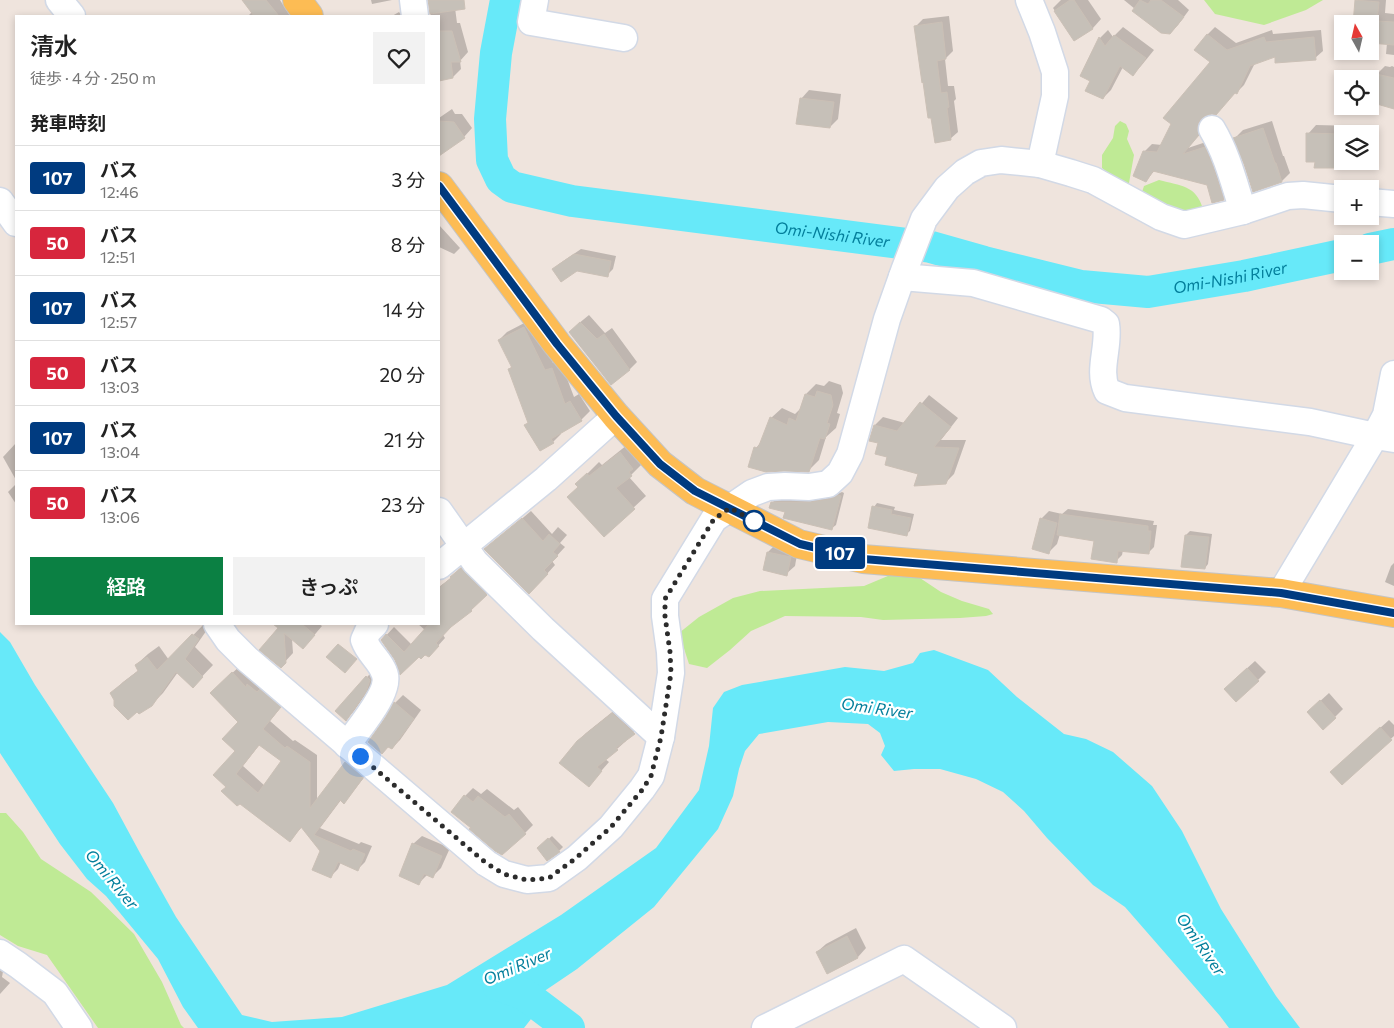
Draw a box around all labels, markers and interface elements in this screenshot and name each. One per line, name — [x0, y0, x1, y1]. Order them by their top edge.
north arrow — [1334, 15, 1379, 60]
map controls — [1334, 15, 1379, 280]
text: 清水 — [30, 31, 78, 60]
button: heart — [373, 32, 425, 84]
text: 徒歩 · 4 分 · 250 m — [30, 68, 156, 87]
button: locate — [1334, 70, 1379, 115]
text: 発車時刻 — [30, 111, 106, 134]
button: layers — [1334, 125, 1379, 170]
text: バス — [100, 158, 138, 181]
text: 107 — [43, 167, 72, 189]
text: 3 分 — [392, 168, 425, 191]
button: + — [1334, 180, 1379, 225]
text: 12:46 — [100, 182, 139, 201]
water label: Omi-Nishi River — [774, 217, 892, 251]
text: バス — [100, 223, 138, 246]
text: 50 — [46, 232, 69, 254]
text: 8 分 — [391, 233, 425, 256]
button: − — [1334, 235, 1379, 280]
text: 12:51 — [100, 247, 136, 266]
water label: Omi-Nishi River — [1172, 257, 1289, 297]
text: バス — [100, 288, 138, 311]
text: 107 — [43, 297, 72, 319]
text: 14 分 — [383, 298, 425, 321]
text: 12:57 — [100, 312, 137, 331]
text: バス — [100, 353, 138, 376]
text: 50 — [46, 362, 69, 384]
text: 20 分 — [379, 363, 425, 386]
text: 13:03 — [100, 377, 139, 396]
text: バス — [100, 418, 138, 441]
text: 107 — [43, 427, 72, 449]
text: 21 分 — [384, 428, 425, 451]
text: 13:04 — [100, 442, 140, 461]
text: バス — [100, 483, 138, 506]
text: 50 — [46, 492, 69, 514]
text: 23 分 — [381, 493, 425, 516]
text: 13:06 — [100, 507, 140, 526]
unlabelled marker — [743, 510, 765, 532]
line badge: 107 — [811, 537, 869, 569]
text: 107 — [825, 542, 855, 564]
button: 経路 — [30, 557, 223, 615]
button: きっぷ — [233, 557, 425, 615]
water label: Omi River — [840, 693, 915, 722]
your location — [348, 744, 373, 769]
water label: Omi River — [82, 845, 143, 913]
water label: Omi River — [1173, 909, 1230, 979]
water label: Omi River — [480, 943, 554, 988]

